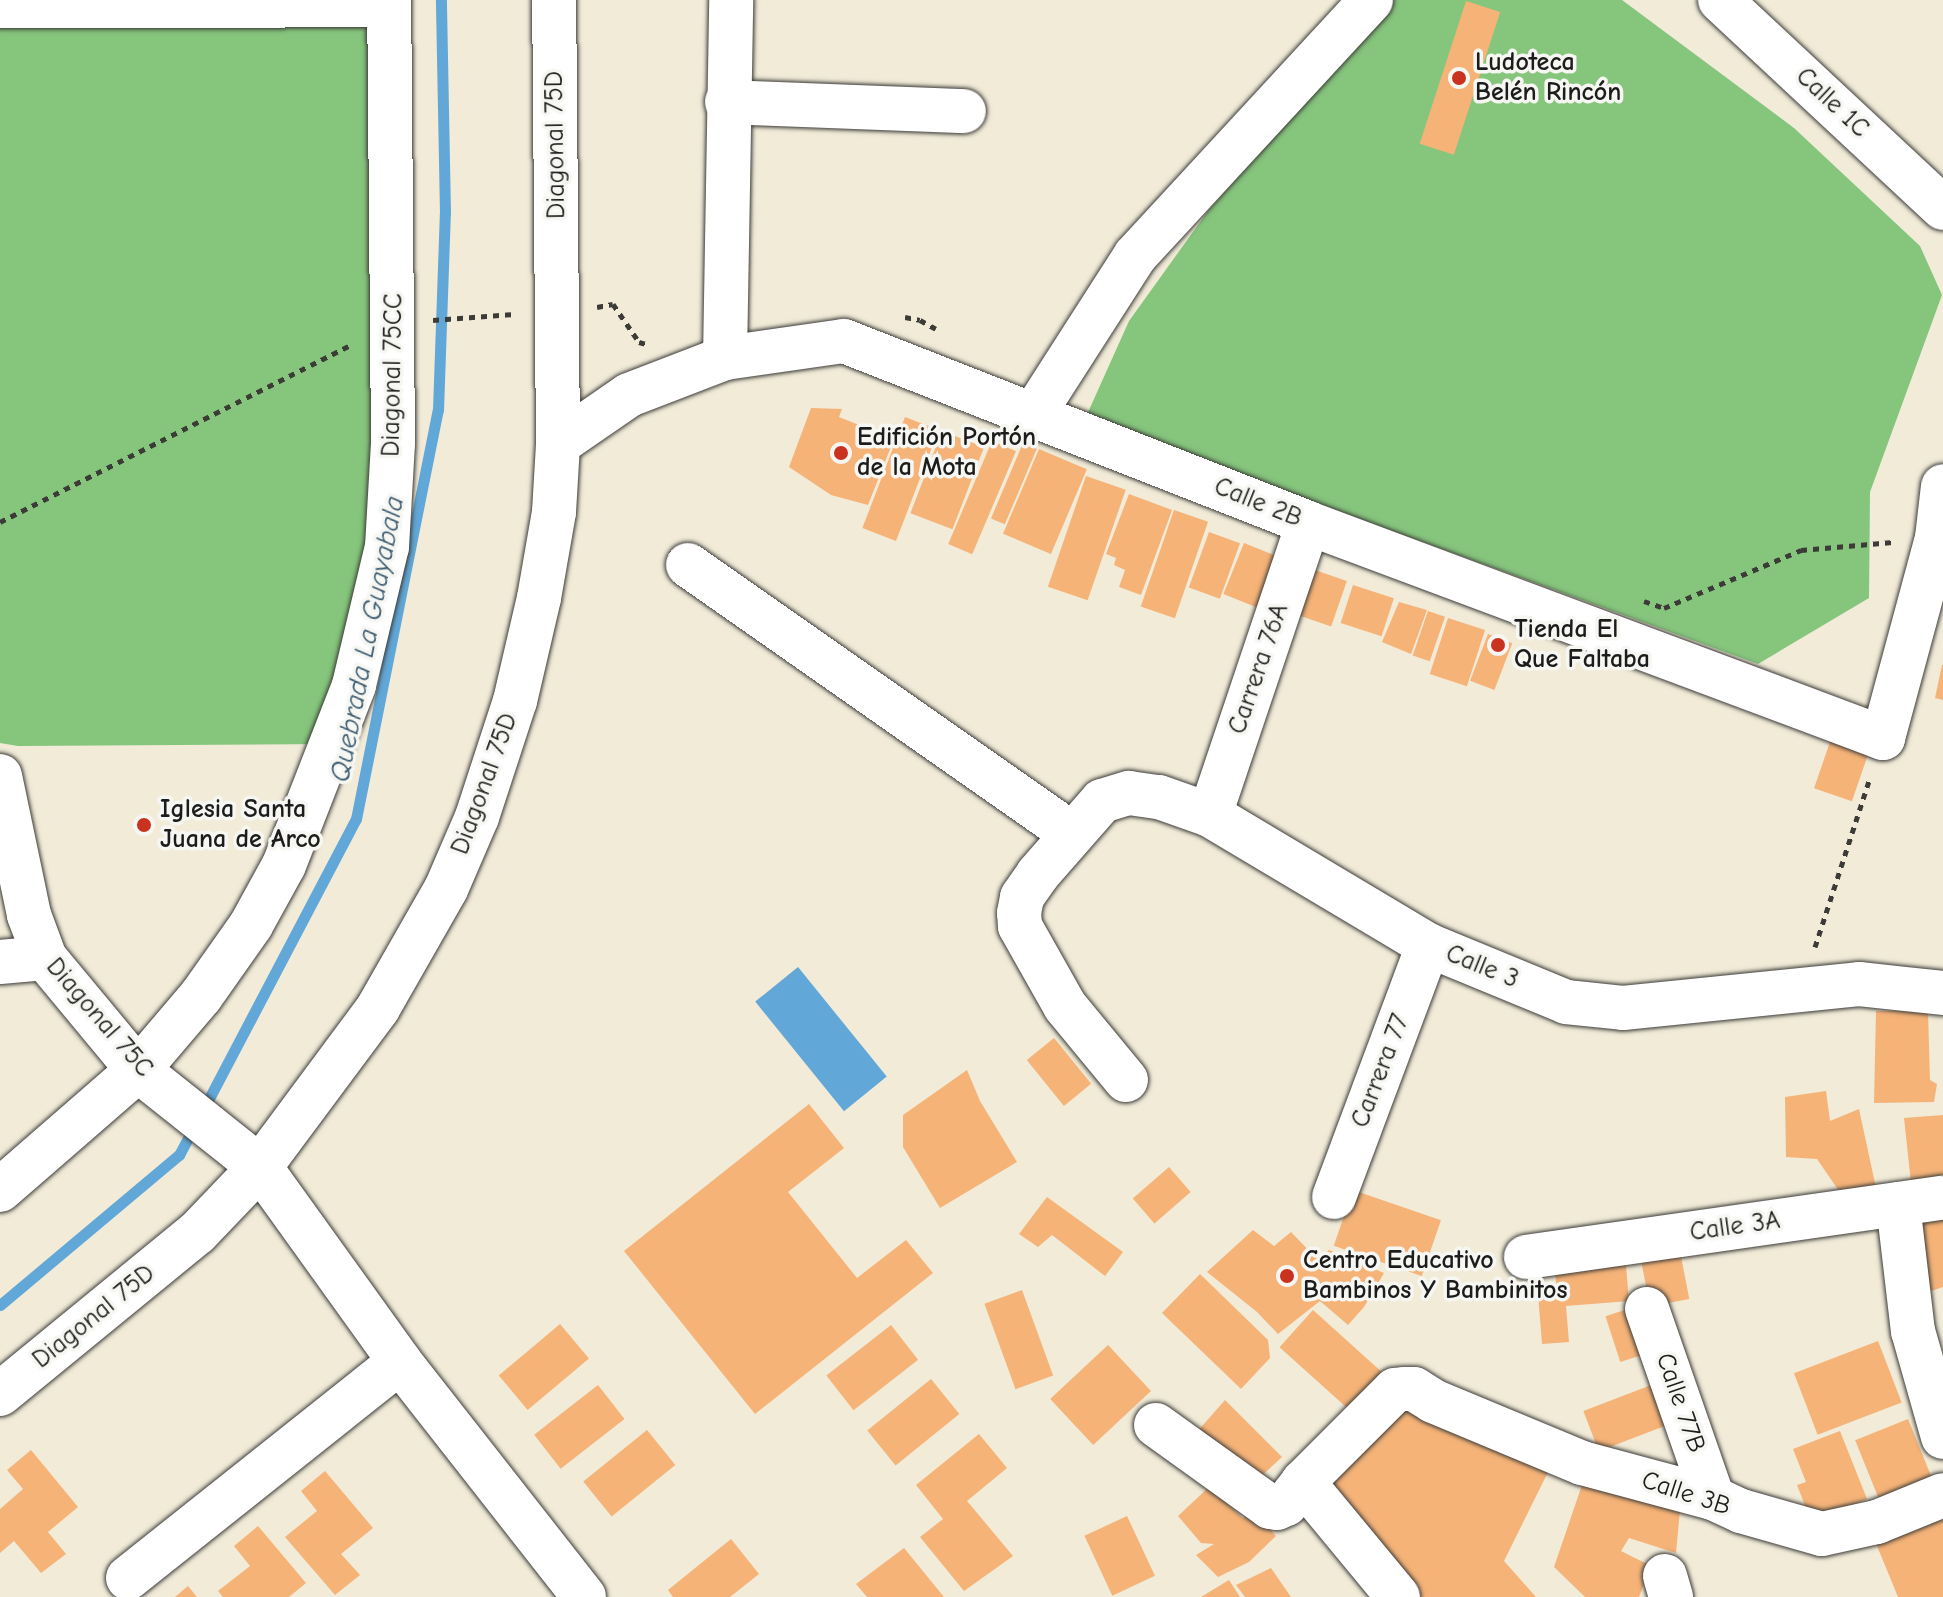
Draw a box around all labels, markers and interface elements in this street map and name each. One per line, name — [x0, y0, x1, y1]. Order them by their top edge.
place label: Ludoteca Belén Rincón — [1475, 47, 1621, 108]
street label: Calle 1C — [1789, 61, 1875, 145]
marker: Ludoteca Belén Rincón — [1450, 69, 1468, 87]
street label: Diagonal 75D — [539, 71, 573, 219]
street label: Diagonal 75CC — [376, 293, 410, 457]
place label: Edifición Portón de la Mota — [857, 422, 1036, 484]
marker: Edifición Portón de la Mota — [832, 444, 850, 462]
street label: Calle 2B — [1209, 471, 1307, 535]
water label: Quebrada La Guayabala — [323, 493, 411, 785]
street label: Carrera 76A — [1222, 600, 1296, 738]
place label: Tienda El Que Faltaba — [1514, 614, 1650, 676]
marker: Tienda El Que Faltaba — [1489, 636, 1507, 654]
street label: Diagonal 75D — [445, 709, 525, 859]
place label: Iglesia Santa Juana de Arco — [160, 794, 321, 856]
marker: Iglesia Santa Juana de Arco — [135, 816, 153, 834]
street label: Calle 3 — [1441, 938, 1523, 996]
street label: Diagonal 75C — [39, 952, 159, 1084]
street label: Carrera 77 — [1345, 1010, 1417, 1132]
street label: Calle 3A — [1688, 1205, 1782, 1249]
place label: Centro Educativo Bambinos Y Bambinitos — [1303, 1245, 1568, 1306]
street label: Diagonal 75D — [27, 1258, 161, 1376]
marker: Centro Educativo Bambinos Y Bambinitos — [1278, 1267, 1296, 1285]
street label: Calle 77B — [1648, 1349, 1712, 1457]
street label: Calle 3B — [1638, 1465, 1734, 1523]

